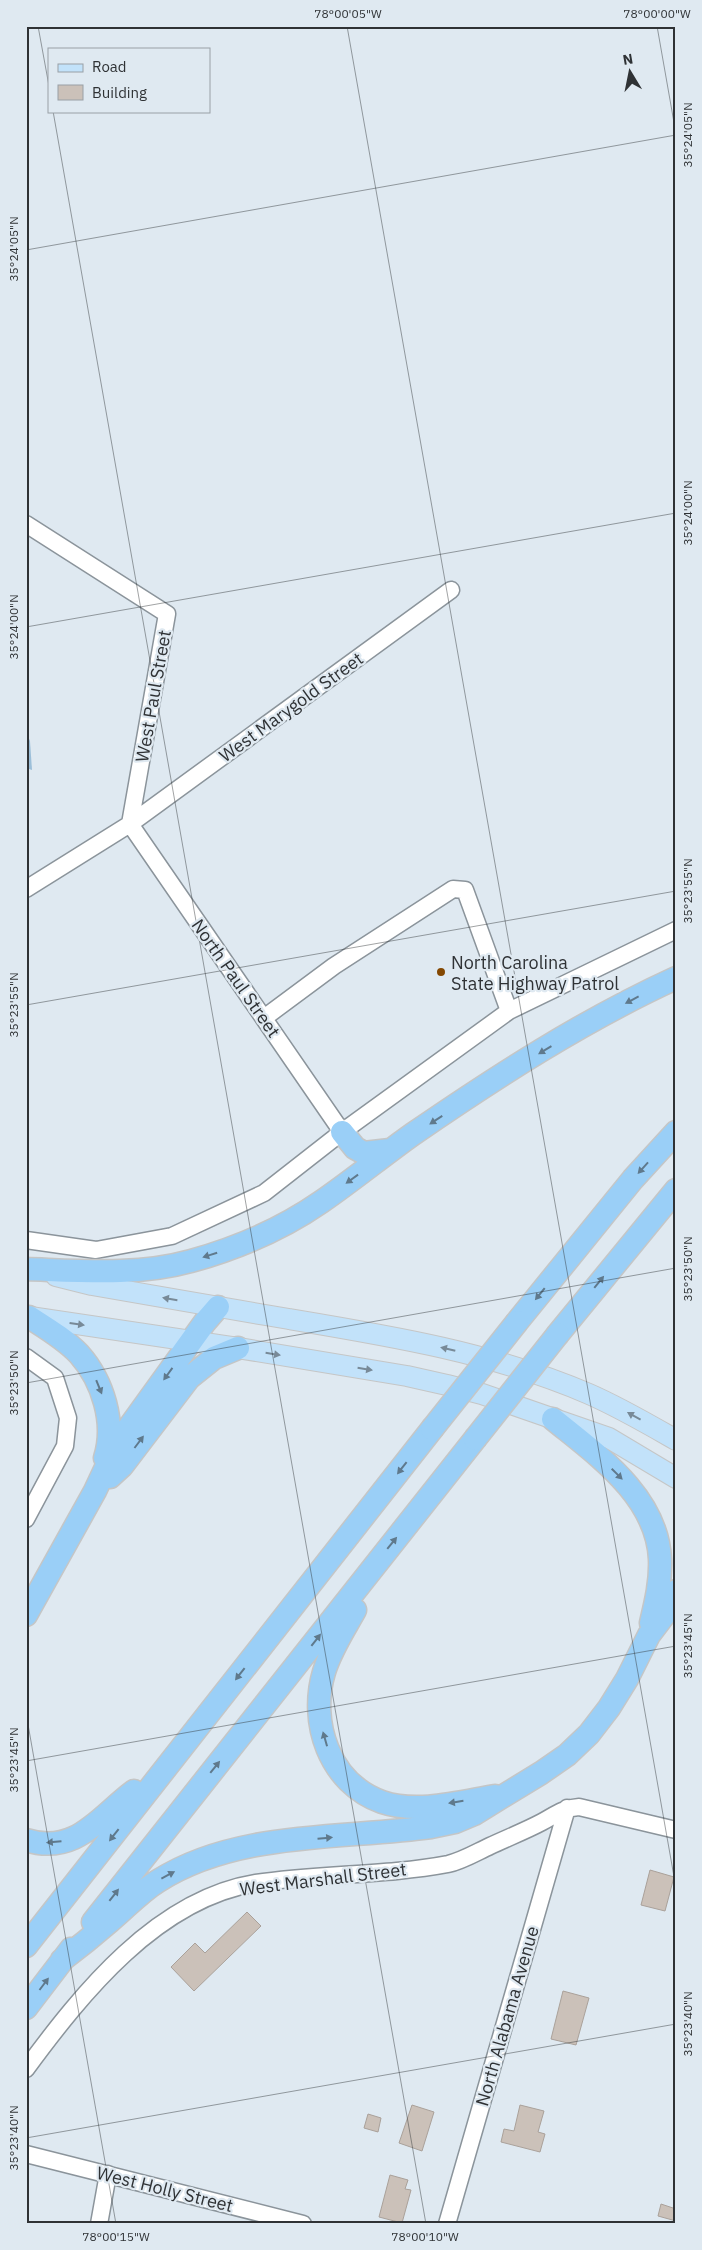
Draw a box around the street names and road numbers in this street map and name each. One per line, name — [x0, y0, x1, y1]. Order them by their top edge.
street label: West Paul Street — [130, 628, 176, 764]
street label: West Marygold Street — [214, 647, 368, 767]
street label: North Paul Street — [187, 914, 285, 1042]
street label: West Marshall Street — [238, 1857, 408, 1901]
street label: North Alabama Avenue — [470, 1923, 544, 2109]
street label: West Holly Street — [94, 2161, 236, 2217]

